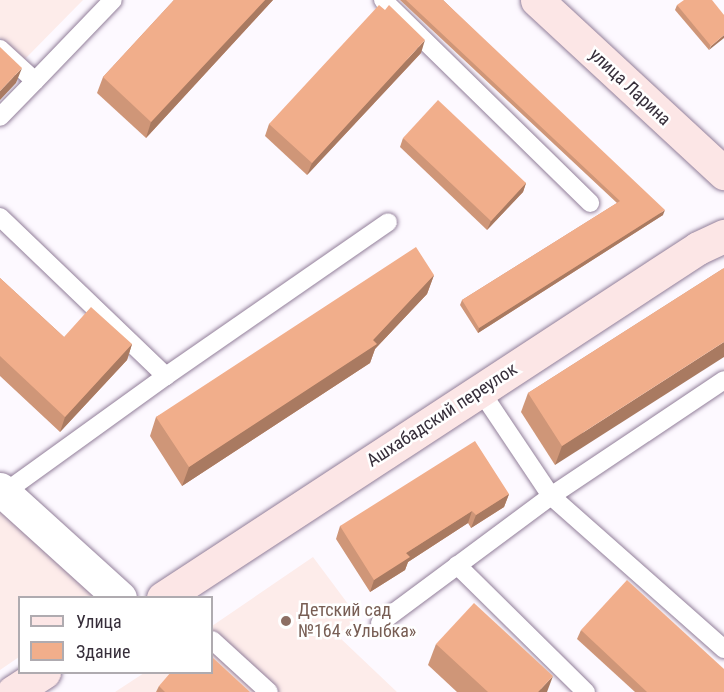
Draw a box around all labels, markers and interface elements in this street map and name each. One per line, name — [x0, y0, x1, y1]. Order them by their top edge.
street label: улица Ларина — [585, 44, 675, 130]
street label: Ашхабадский переулок — [363, 358, 521, 472]
legend — [18, 596, 213, 674]
place label: Детский сад №164 «Улыбка» — [298, 600, 416, 642]
text: Улица — [76, 611, 122, 632]
marker: Детский сад №164 «Улыбка» — [279, 614, 293, 628]
text: Здание — [76, 641, 130, 662]

